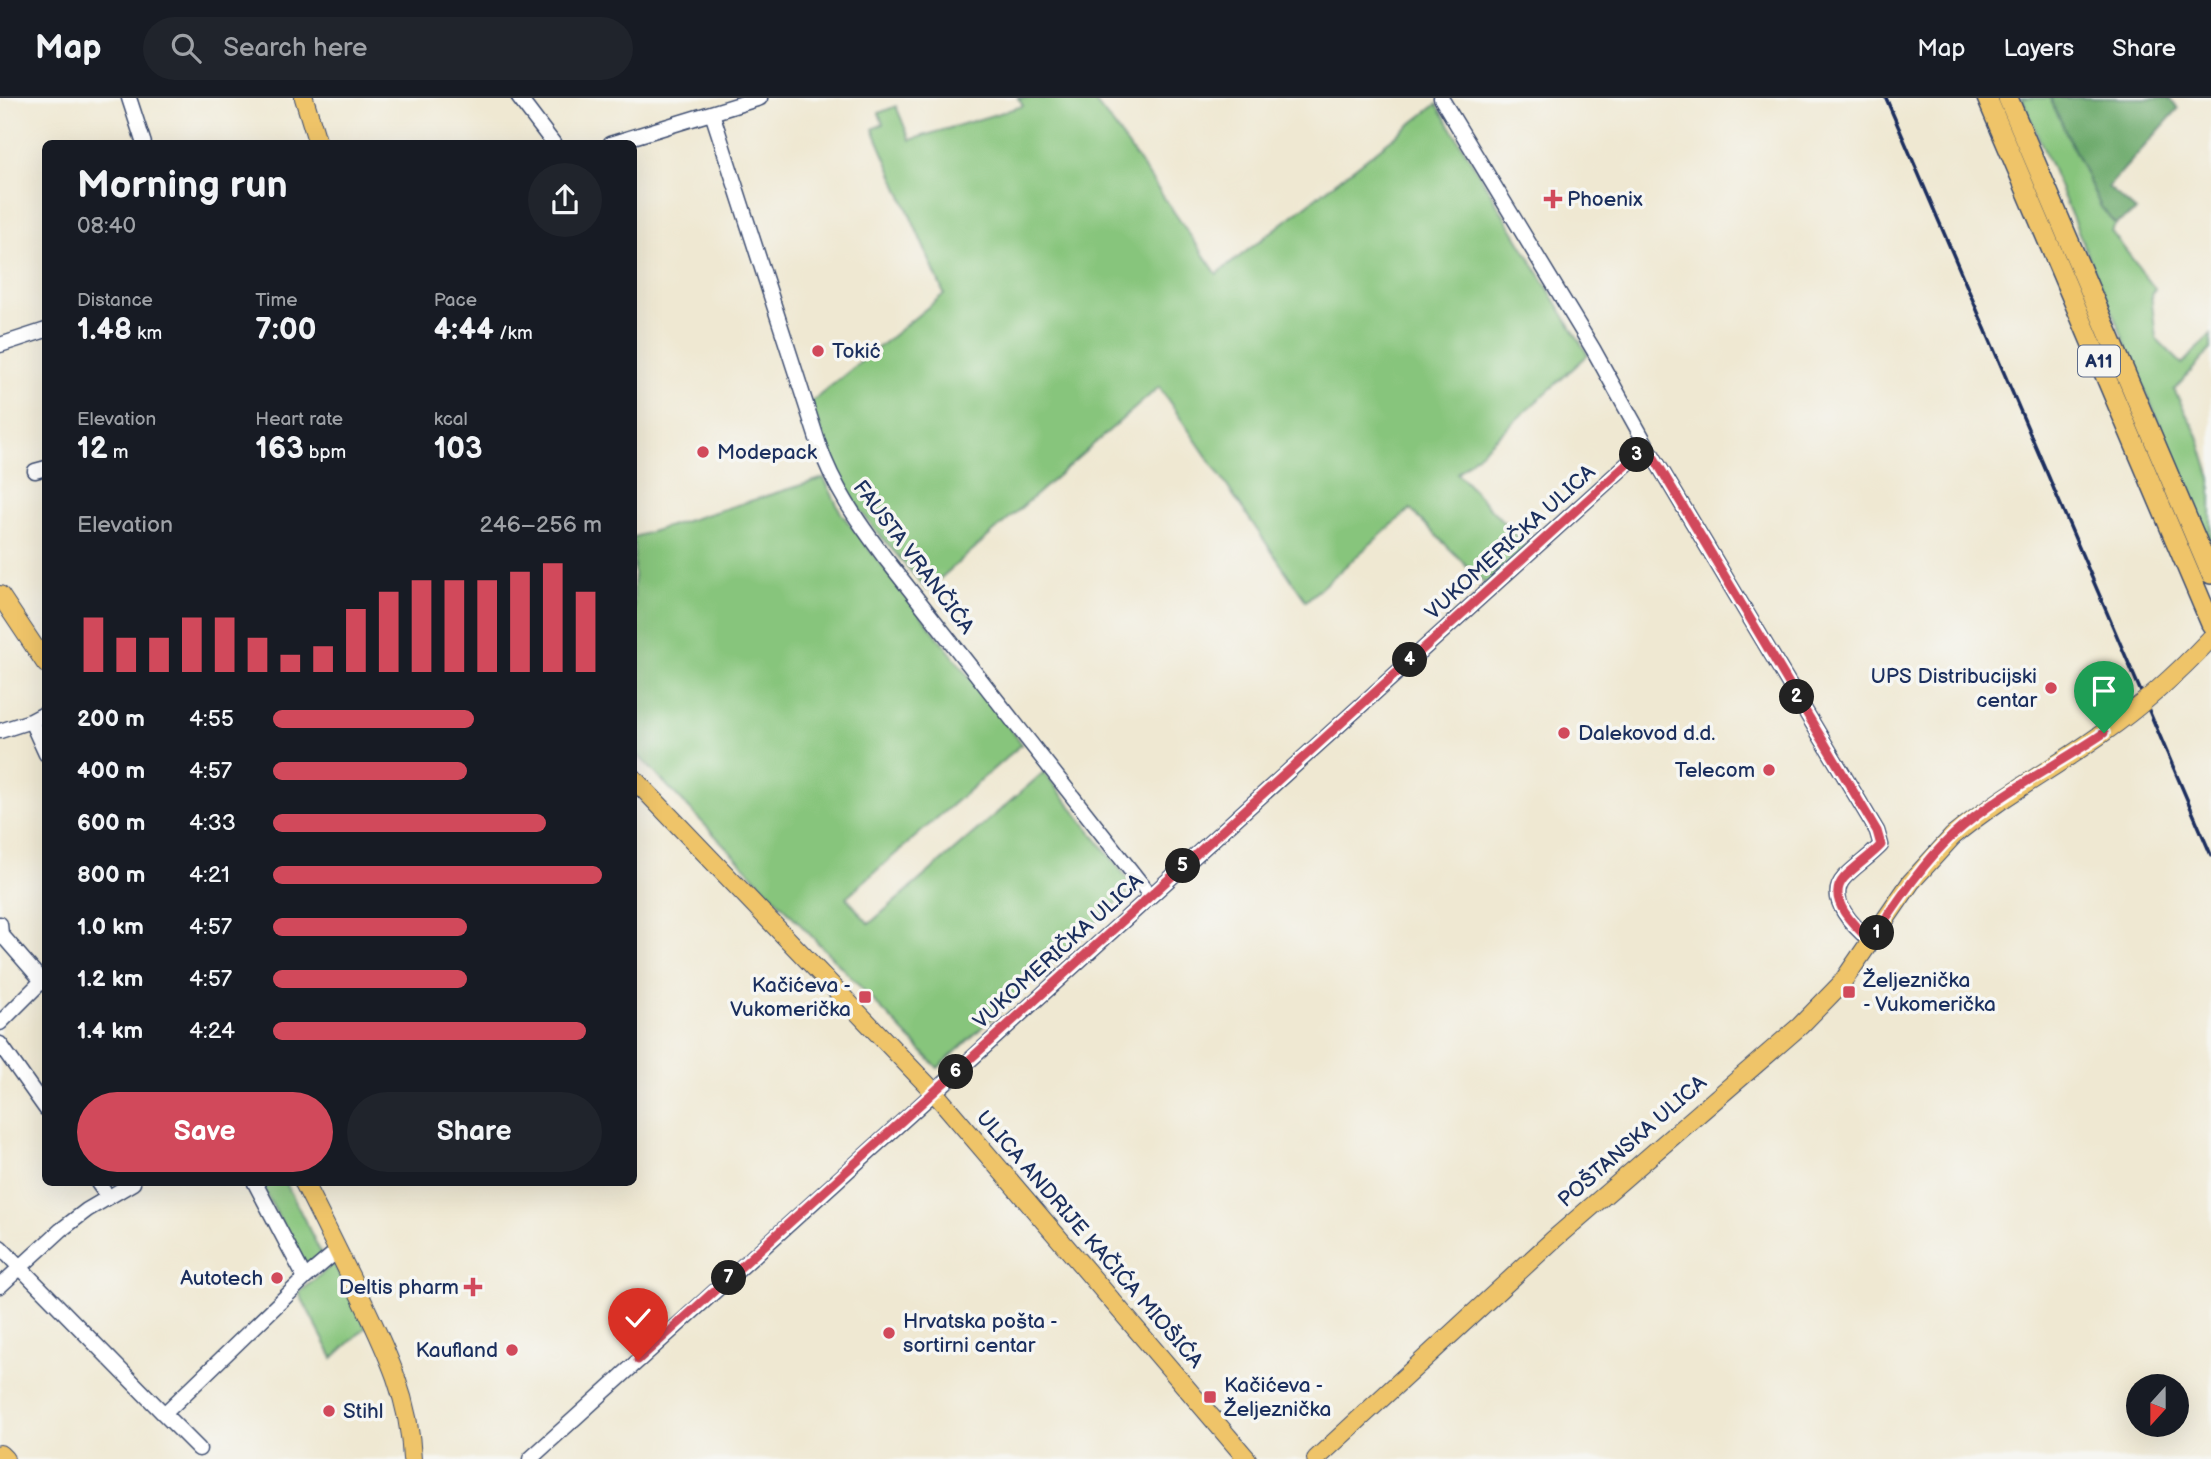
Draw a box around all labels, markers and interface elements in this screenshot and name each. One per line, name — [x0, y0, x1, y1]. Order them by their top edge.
search box — [143, 17, 633, 80]
text: Map — [35, 28, 101, 68]
icon: search — [167, 29, 205, 67]
text: Search here — [223, 33, 367, 64]
text: Map — [1917, 34, 1965, 63]
text: Layers — [2003, 34, 2074, 63]
text: Share — [2112, 34, 2176, 63]
text: Morning run — [77, 163, 288, 208]
button: share — [528, 163, 602, 237]
place label: Phoenix — [1567, 187, 1643, 212]
marker: Phoenix — [1545, 191, 1561, 207]
text: 08:40 — [77, 212, 136, 240]
text: Distance — [77, 289, 153, 312]
text: Time — [255, 289, 297, 312]
text: Pace — [434, 289, 477, 312]
text: 1.48 — [77, 312, 132, 348]
text: 7:00 — [255, 312, 316, 348]
text: 4:44 — [434, 312, 494, 348]
text: km — [132, 322, 162, 345]
text: /km — [494, 322, 533, 345]
place label: Tokić — [832, 339, 881, 364]
marker: Tokić — [810, 343, 826, 359]
road number: A11 — [2078, 345, 2120, 376]
text: Elevation — [77, 408, 156, 431]
text: Heart rate — [255, 408, 343, 431]
text: kcal — [434, 408, 468, 431]
text: 12 — [77, 431, 108, 467]
text: 163 — [255, 431, 304, 467]
text: 103 — [434, 431, 483, 467]
pin: 3 — [1620, 438, 1654, 472]
place label: Modepack — [717, 440, 818, 465]
text: m — [108, 441, 128, 464]
text: bpm — [304, 441, 346, 464]
text: 3 — [1631, 443, 1642, 466]
marker: Modepack — [695, 444, 711, 460]
street label: VUKOMERIČKA ULICA — [1420, 459, 1600, 625]
street label: FAUSTA VRANČIĆA — [848, 475, 980, 639]
text: Elevation — [77, 511, 173, 539]
text: 246–256 m — [480, 511, 602, 539]
pin: 4 — [1392, 642, 1428, 678]
text: 4 — [1404, 648, 1415, 671]
pin — [2074, 661, 2134, 733]
place label: UPS Distribucijski centar — [1870, 664, 2037, 713]
icon: arrive — [2085, 672, 2123, 710]
pin: 2 — [1780, 680, 1814, 714]
marker: UPS Distribucijski centar — [2043, 680, 2059, 696]
text: 2 — [1791, 685, 1802, 708]
text: 200 m — [77, 705, 145, 733]
text: 4:55 — [189, 705, 234, 733]
place label: Dalekovod d.d. — [1578, 721, 1715, 746]
marker: Dalekovod d.d. — [1556, 725, 1572, 741]
text: 400 m — [77, 757, 145, 785]
text: 4:57 — [189, 757, 232, 785]
place label: Telecom — [1675, 758, 1755, 783]
marker: Telecom — [1761, 762, 1777, 778]
text: 600 m — [77, 809, 145, 837]
text: 4:33 — [189, 809, 236, 837]
pin: 5 — [1166, 848, 1200, 884]
text: 5 — [1177, 854, 1188, 877]
text: 800 m — [77, 861, 145, 889]
text: 4:21 — [189, 861, 230, 889]
street label: VUKOMERIČKA ULICA — [968, 868, 1148, 1034]
text: 1.0 km — [77, 913, 144, 941]
text: 4:57 — [189, 913, 232, 941]
pin: 1 — [1860, 916, 1895, 950]
text: 1 — [1873, 921, 1881, 944]
text: 1.2 km — [77, 965, 143, 993]
text: 4:57 — [189, 965, 232, 993]
place label: Željeznička - Vukomerička — [1862, 968, 1996, 1017]
place label: Kačićeva - Vukomerička — [730, 973, 851, 1022]
marker: Željeznička - Vukomerička — [1841, 984, 1857, 1000]
marker: Kačićeva - Vukomerička — [857, 989, 873, 1005]
text: 1.4 km — [77, 1017, 143, 1045]
text: 4:24 — [189, 1017, 235, 1045]
pin: 6 — [939, 1054, 974, 1090]
text: 6 — [950, 1060, 961, 1083]
street label: POŠTANSKA ULICA — [1553, 1070, 1712, 1213]
button: Save — [77, 1092, 333, 1172]
button: Share — [347, 1092, 602, 1172]
street label: ULICA ANDRIJE KAČIĆA MIOŠIĆA — [971, 1105, 1209, 1373]
pin: 7 — [712, 1260, 746, 1296]
place label: Autotech — [180, 1266, 263, 1291]
text: 7 — [723, 1266, 734, 1289]
marker: Autotech — [269, 1270, 285, 1286]
place label: Deltis pharm — [339, 1275, 459, 1300]
marker: Deltis pharm — [465, 1279, 481, 1295]
pin — [608, 1288, 668, 1360]
icon: check — [619, 1299, 657, 1337]
place label: Hrvatska pošta - sortirni centar — [903, 1309, 1058, 1358]
marker: Hrvatska pošta - sortirni centar — [881, 1325, 897, 1341]
place label: Kaufland — [415, 1338, 498, 1363]
marker: Kaufland — [504, 1342, 520, 1358]
place label: Kačićeva - Željeznička — [1223, 1373, 1331, 1422]
north arrow — [2126, 1374, 2189, 1437]
map controls — [2126, 1374, 2189, 1437]
marker: Kačićeva - Željeznička — [1202, 1389, 1218, 1405]
place label: Stihl — [343, 1399, 383, 1424]
marker: Stihl — [321, 1403, 337, 1419]

